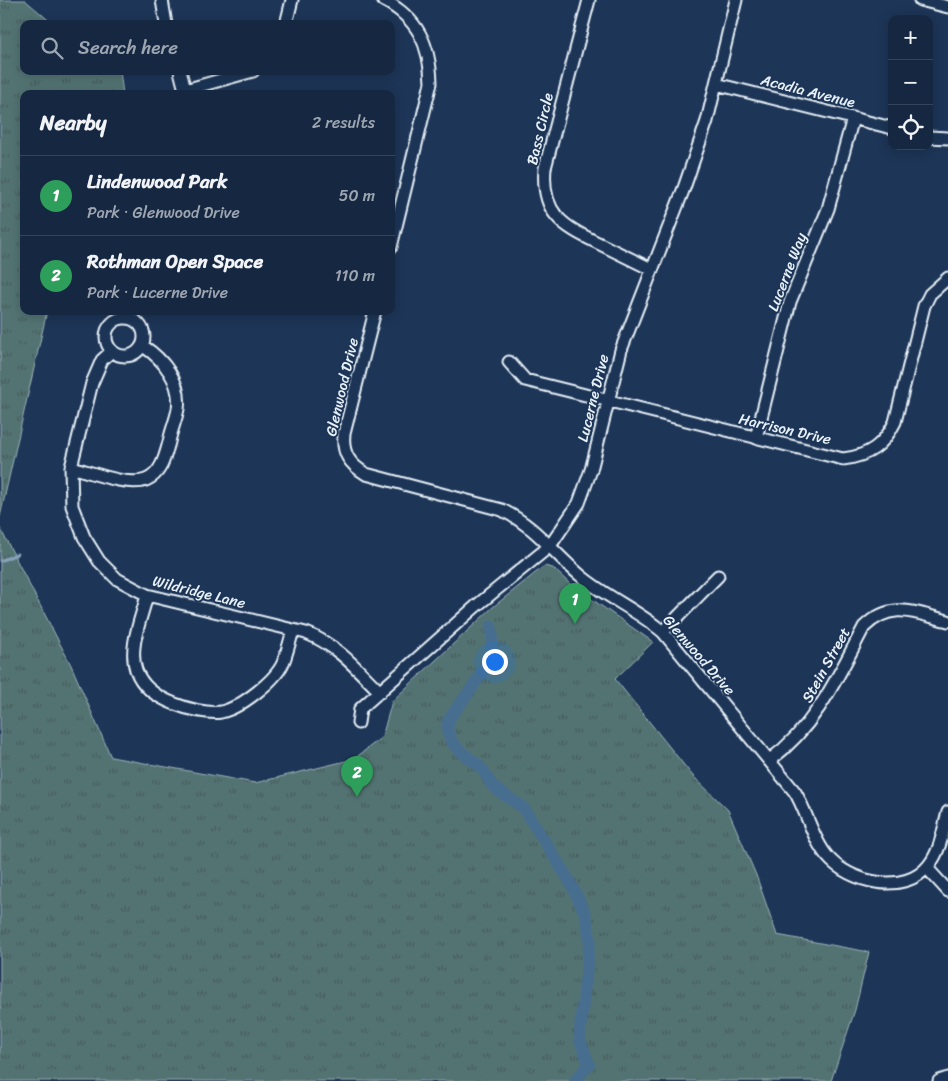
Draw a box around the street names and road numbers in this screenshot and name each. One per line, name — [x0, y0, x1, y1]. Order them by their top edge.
street label: Acadia Avenue — [757, 67, 858, 115]
street label: Bass Circle — [519, 90, 561, 168]
street label: Lucerne Way — [760, 229, 814, 315]
street label: Glenwood Drive — [318, 335, 366, 439]
street label: Lucerne Drive — [570, 351, 617, 445]
street label: Harrison Drive — [736, 406, 834, 452]
street label: Wildridge Lane — [150, 568, 249, 616]
street label: Glenwood Drive — [656, 609, 742, 702]
street label: Stein Street — [795, 622, 858, 708]

